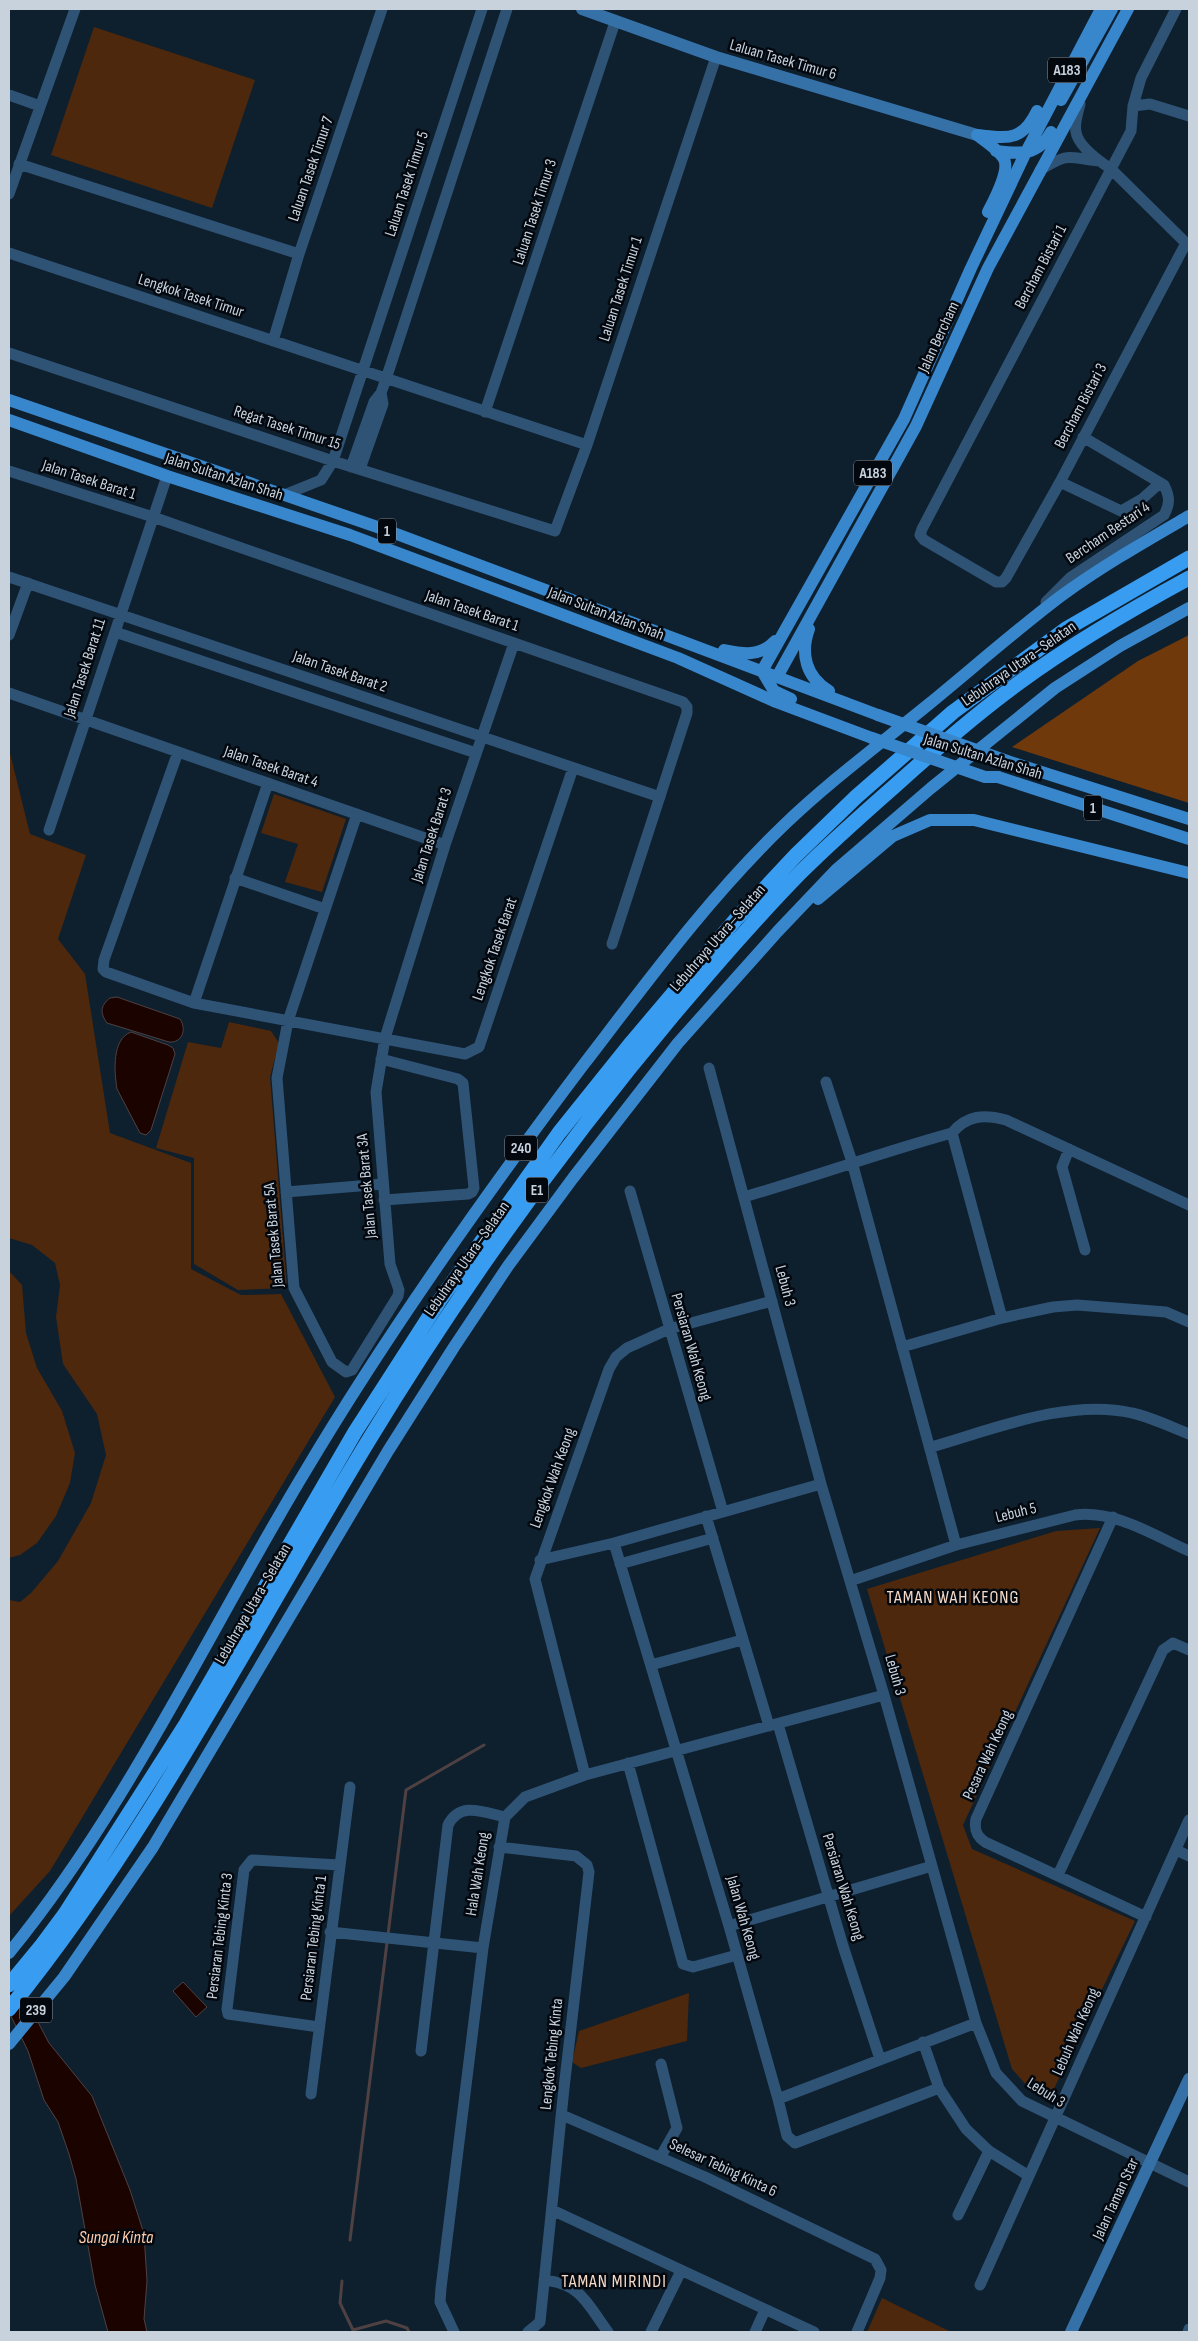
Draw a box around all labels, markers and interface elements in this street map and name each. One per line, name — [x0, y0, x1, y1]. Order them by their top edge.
street label: Laluan Tasek Timur 6 — [727, 36, 839, 84]
road number: A183 — [1048, 58, 1086, 82]
street label: Laluan Tasek Timur 7 — [284, 113, 338, 224]
street label: Laluan Tasek Timur 5 — [381, 129, 433, 239]
street label: Laluan Tasek Timur 3 — [509, 157, 561, 267]
street label: Bercham Bistari 1 — [1011, 221, 1071, 312]
street label: Laluan Tasek Timur 1 — [595, 234, 647, 344]
street label: Lengkok Tasek Timur — [136, 270, 247, 322]
street label: Jalan Bercham — [914, 299, 964, 376]
street label: Bercham Bistari 3 — [1051, 360, 1111, 452]
street label: Regat Tasek Timur 15 — [231, 402, 343, 454]
street label: Jalan Sultan Azlan Shah — [162, 449, 285, 505]
street label: Jalan Tasek Barat 1 — [39, 456, 139, 504]
road number: A183 — [854, 460, 892, 486]
street label: Bercham Bestari 4 — [1062, 498, 1154, 568]
road number: 1 — [378, 518, 396, 544]
street label: Jalan Sultan Azlan Shah — [544, 583, 667, 645]
street label: Jalan Tasek Barat 1 — [422, 586, 521, 636]
street label: Jalan Tasek Barat 11 — [60, 616, 110, 721]
street label: Lebuhraya Utara–Selatan — [958, 617, 1080, 711]
street label: Jalan Tasek Barat 2 — [290, 647, 390, 697]
street label: Jalan Sultan Azlan Shah — [921, 730, 1044, 784]
street label: Jalan Tasek Barat 4 — [220, 742, 321, 792]
street label: Jalan Tasek Barat 3 — [407, 785, 456, 886]
road number: 1 — [1084, 796, 1102, 820]
street label: Lebuhraya Utara–Selatan — [666, 881, 770, 995]
street label: Lengkok Tasek Barat — [468, 895, 522, 1003]
street label: Jalan Tasek Barat 3A — [353, 1133, 381, 1240]
road number: 240 — [505, 1136, 537, 1160]
road number: E1 — [526, 1178, 548, 1202]
street label: Jalan Tasek Barat 5A — [260, 1182, 288, 1289]
street label: Lebuhraya Utara–Selatan — [420, 1198, 514, 1320]
street label: Lebuh 3 — [770, 1263, 800, 1309]
street label: Persiaran Wah Keong — [667, 1291, 715, 1403]
street label: Lengkok Wah Keong — [526, 1425, 580, 1531]
street label: Lebuh 5 — [994, 1499, 1038, 1527]
street label: Lebuhraya Utara–Selatan — [211, 1540, 295, 1668]
district label: TAMAN WAH KEONG — [886, 1587, 1020, 1608]
street label: Lebuh 3 — [880, 1652, 910, 1698]
street label: Pesara Wah Keong — [959, 1707, 1017, 1803]
street label: Hala Wah Keong — [462, 1831, 494, 1917]
street label: Persiaran Wah Keong — [818, 1831, 868, 1943]
street label: Persiaran Tebing Kinta 3 — [203, 1872, 237, 2000]
street label: Jalan Wah Keong — [722, 1873, 764, 1962]
street label: Persiaran Tebing Kinta 1 — [297, 1874, 331, 2002]
street label: Lebuh Wah Keong — [1048, 1985, 1104, 2079]
street label: Lengkok Tebing Kinta — [537, 1997, 567, 2111]
road number: 239 — [20, 1998, 52, 2022]
street label: Lebuh 3 — [1023, 2074, 1069, 2112]
street label: Selesar Tebing Kinta 6 — [666, 2135, 780, 2201]
street label: Jalan Taman Star — [1088, 2155, 1143, 2244]
water label: Sungai Kinta — [79, 2227, 154, 2248]
district label: TAMAN MIRINDI — [561, 2271, 667, 2292]

